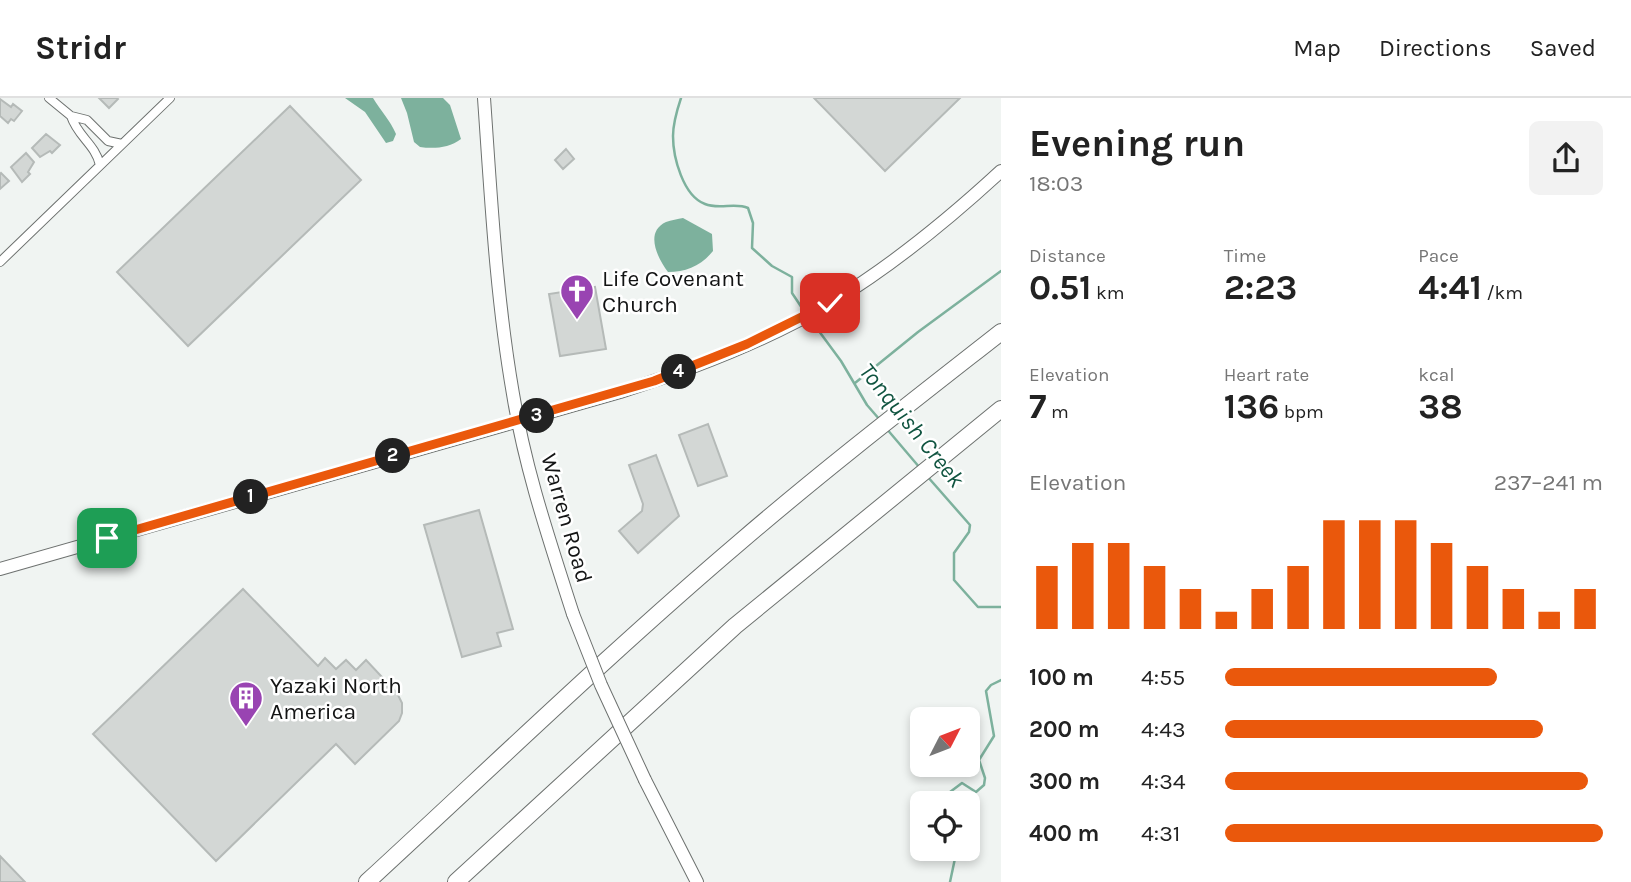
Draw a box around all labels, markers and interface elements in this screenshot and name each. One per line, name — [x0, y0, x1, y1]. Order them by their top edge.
text: Stridr — [35, 29, 126, 67]
text: Map — [1293, 34, 1341, 62]
text: Directions — [1379, 34, 1492, 62]
text: Saved — [1530, 34, 1596, 62]
text: Evening run — [1029, 121, 1245, 166]
button: share — [1529, 121, 1603, 195]
text: 18:03 — [1029, 170, 1083, 197]
text: Distance — [1029, 245, 1106, 267]
text: Time — [1224, 245, 1266, 267]
text: Pace — [1418, 245, 1459, 267]
place label: Life Covenant Church — [602, 265, 744, 318]
text: 0.51 — [1029, 267, 1092, 308]
text: 2:23 — [1224, 267, 1297, 308]
text: 4:41 — [1418, 267, 1482, 308]
church icon: Life Covenant Church — [558, 272, 596, 321]
pin — [800, 273, 860, 333]
text: km — [1092, 282, 1125, 304]
text: /km — [1482, 282, 1523, 304]
icon: check — [811, 284, 849, 322]
pin: 4 — [662, 354, 696, 390]
water label: Tonquish Creek — [853, 357, 971, 493]
text: 4 — [673, 360, 684, 382]
text: Elevation — [1029, 364, 1109, 386]
text: Heart rate — [1224, 364, 1309, 386]
text: kcal — [1418, 364, 1455, 386]
text: 7 — [1029, 386, 1046, 427]
text: 136 — [1224, 386, 1279, 427]
text: 38 — [1418, 386, 1463, 427]
pin: 3 — [520, 398, 554, 434]
text: m — [1046, 401, 1069, 423]
text: bpm — [1279, 401, 1324, 423]
text: 3 — [531, 404, 542, 426]
pin: 2 — [376, 438, 410, 474]
text: 2 — [387, 444, 398, 466]
street label: Warren Road — [535, 450, 598, 586]
text: Elevation — [1029, 469, 1126, 496]
text: 237–241 m — [1494, 469, 1603, 496]
pin: 1 — [233, 480, 268, 514]
text: 1 — [247, 485, 254, 507]
pin — [77, 508, 137, 568]
icon: arrive — [88, 519, 126, 557]
text: 100 m — [1029, 664, 1094, 691]
text: 4:55 — [1141, 664, 1185, 691]
place label: Yazaki North America — [270, 672, 402, 725]
building icon: Yazaki North America — [227, 679, 265, 728]
north arrow — [910, 707, 980, 777]
map controls — [910, 707, 980, 861]
text: 200 m — [1029, 716, 1100, 743]
text: 4:43 — [1141, 716, 1186, 743]
text: 300 m — [1029, 768, 1100, 795]
text: 4:34 — [1141, 768, 1186, 795]
button: locate — [910, 791, 980, 861]
text: 400 m — [1029, 820, 1099, 847]
text: 4:31 — [1141, 820, 1180, 847]

